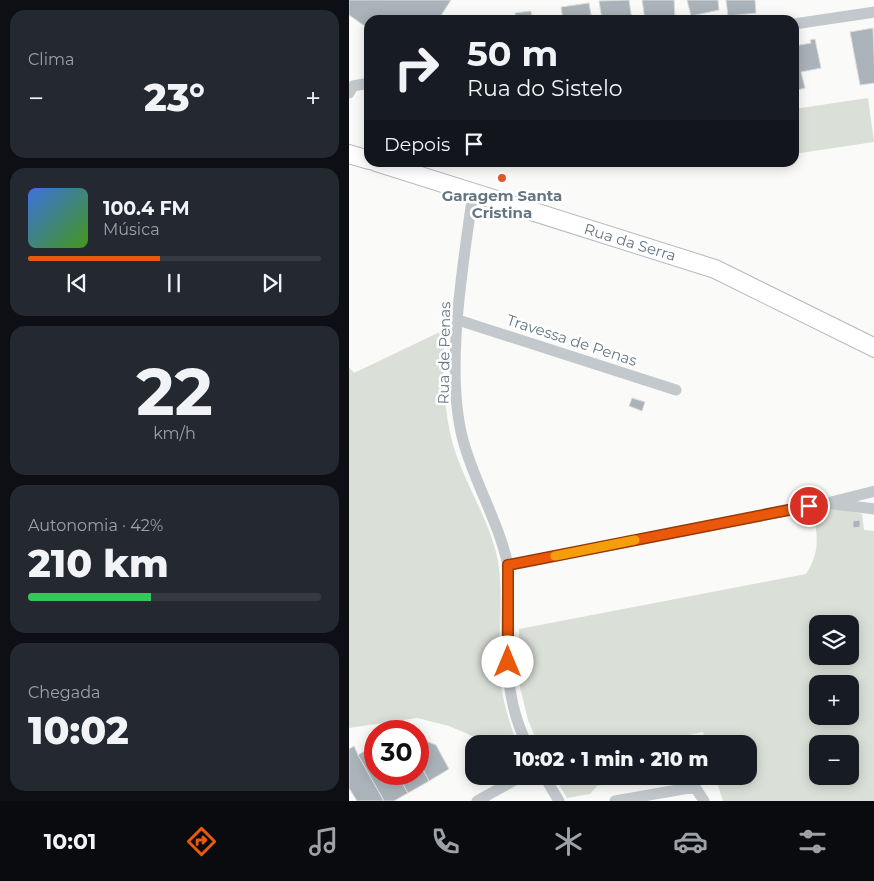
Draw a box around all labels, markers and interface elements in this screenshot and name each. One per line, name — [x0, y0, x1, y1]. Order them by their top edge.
text: 50 m — [467, 32, 558, 75]
icon: right — [384, 35, 449, 100]
text: Clima — [28, 50, 74, 69]
text: 23° — [144, 74, 205, 121]
text: Rua do Sistelo — [467, 75, 623, 102]
text: − — [28, 81, 44, 115]
text: + — [305, 81, 321, 115]
icon: arrive — [460, 130, 488, 158]
text: Depois — [384, 133, 450, 156]
marker: Garagem Santa Cristina — [496, 172, 508, 184]
place label: Garagem Santa Cristina — [442, 186, 562, 222]
text: 100.4 FM — [103, 197, 190, 220]
street label: Rua da Serra — [582, 219, 678, 265]
text: Música — [103, 220, 160, 239]
icon: previous — [63, 269, 91, 297]
icon: pause — [160, 269, 188, 297]
icon: next — [258, 269, 286, 297]
street label: Rua de Penas — [434, 301, 454, 405]
street label: Travessa de Penas — [504, 310, 640, 370]
text: 22 — [136, 352, 213, 431]
text: km/h — [153, 424, 196, 443]
pin — [788, 485, 830, 527]
icon: arrive — [795, 492, 823, 520]
text: Autonomia · 42% — [28, 516, 163, 535]
text: 210 km — [28, 540, 169, 587]
map controls — [809, 615, 859, 785]
button: layers — [809, 615, 859, 665]
position arrow — [481, 635, 533, 687]
button: + — [809, 675, 859, 725]
text: Chegada — [28, 683, 101, 702]
text: 10:02 — [28, 707, 129, 754]
speed limit sign: 30 — [364, 720, 429, 785]
button: − — [809, 735, 859, 785]
text: 10:02 · 1 min · 210 m — [514, 748, 708, 771]
icon: directions — [184, 824, 219, 859]
icon: music — [306, 824, 341, 859]
icon: phone — [428, 824, 463, 859]
icon: climate — [551, 824, 586, 859]
icon: car — [673, 824, 708, 859]
icon: filters — [795, 824, 830, 859]
text: 10:01 — [44, 828, 96, 855]

